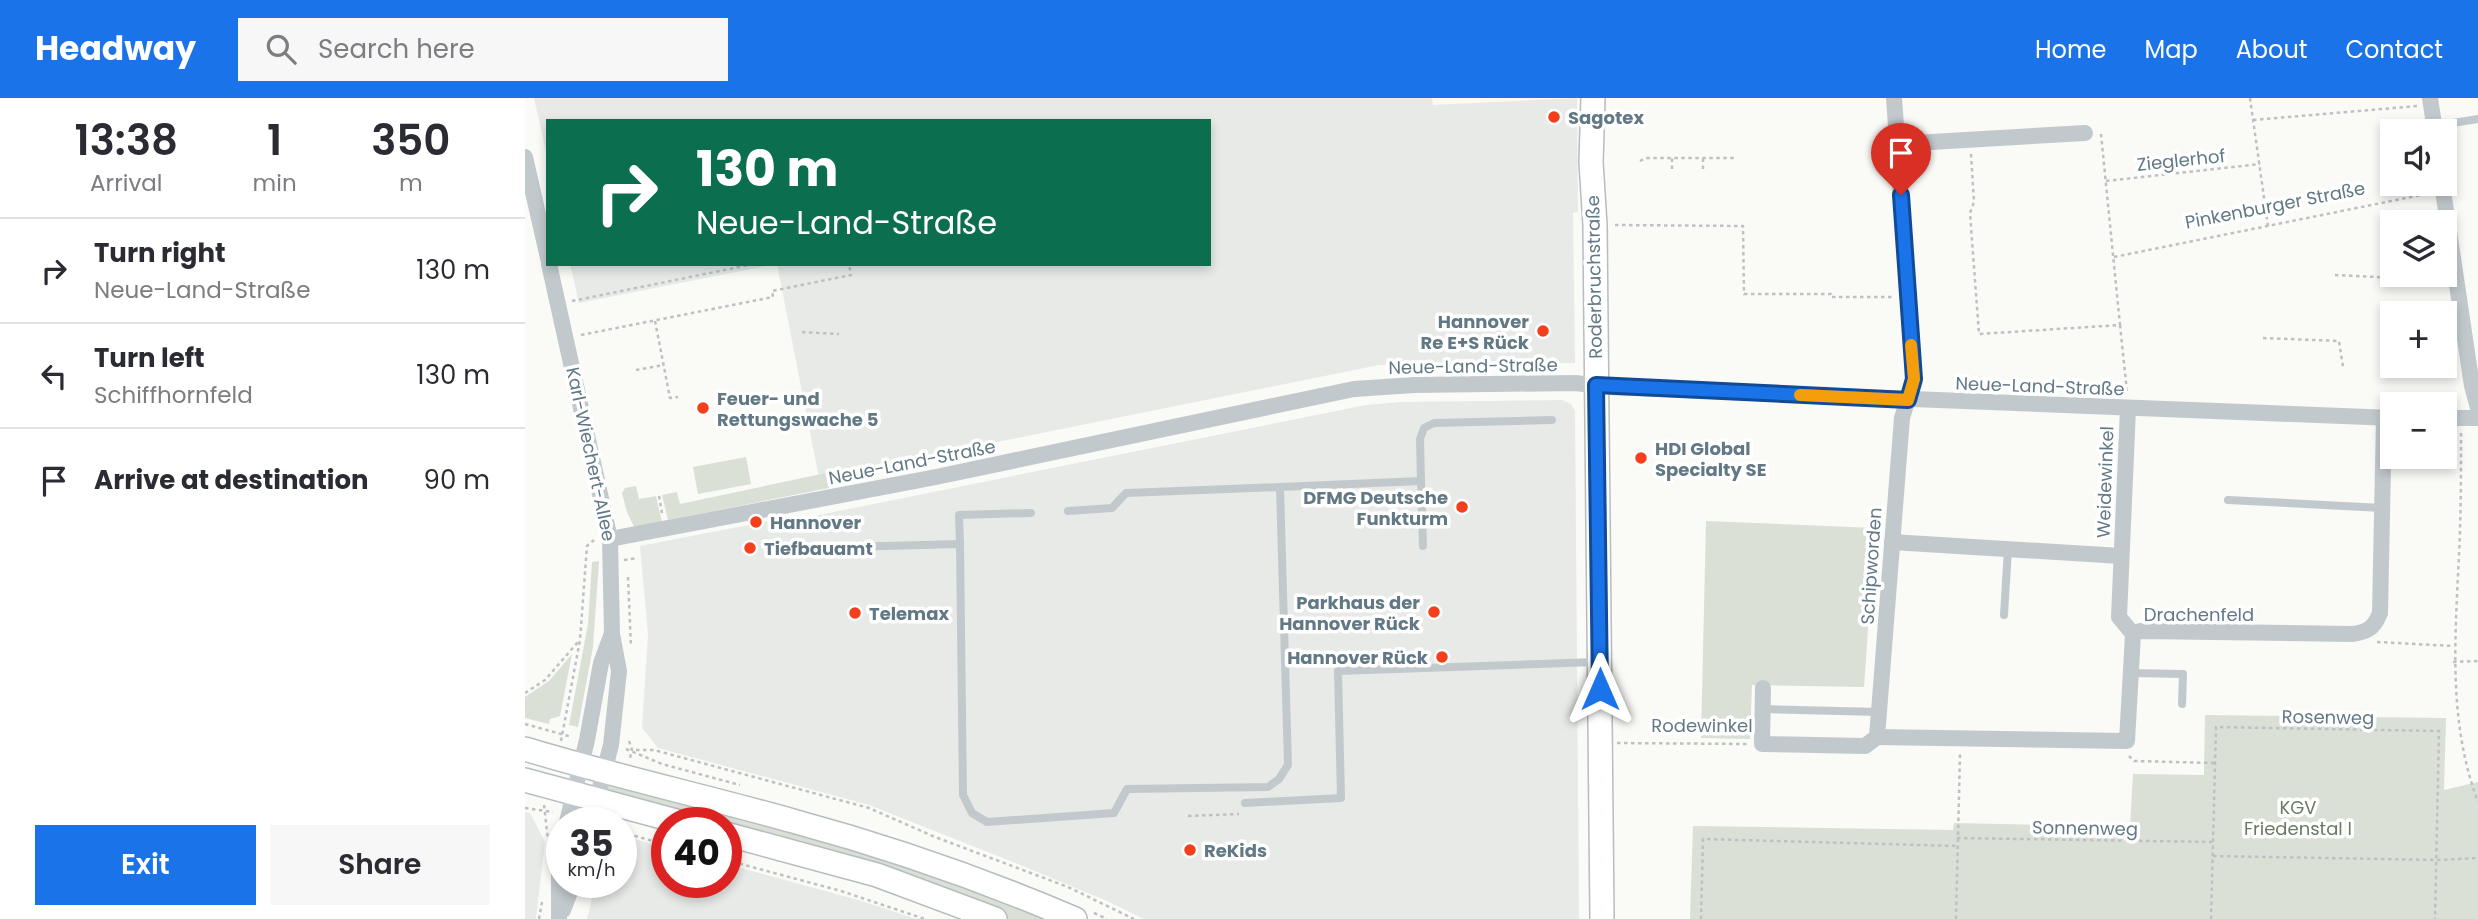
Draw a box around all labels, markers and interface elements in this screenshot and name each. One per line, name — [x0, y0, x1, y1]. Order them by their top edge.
search box — [238, 18, 728, 81]
text: Headway — [35, 25, 196, 72]
icon: search — [262, 30, 300, 68]
text: Search here — [318, 31, 475, 67]
text: Home — [2035, 33, 2107, 66]
text: Map — [2145, 33, 2198, 66]
text: About — [2236, 33, 2307, 66]
text: Contact — [2345, 33, 2443, 66]
place label: Sagotex — [1568, 105, 1644, 130]
marker: Sagotex — [1546, 109, 1562, 125]
text: 13:38 — [75, 111, 178, 170]
text: 1 — [267, 111, 282, 170]
text: 350 — [371, 111, 451, 170]
map controls — [2380, 119, 2457, 469]
button: sound — [2380, 119, 2457, 196]
pin — [1871, 123, 1931, 195]
icon: arrive — [1882, 134, 1920, 172]
text: 130 m — [696, 135, 838, 203]
street label: Zieglerhof — [2136, 143, 2227, 177]
icon: right — [581, 147, 672, 238]
text: Arrival — [90, 167, 163, 199]
text: min — [253, 167, 297, 199]
text: m — [399, 167, 423, 199]
street label: Pinkenburger Straße — [2183, 175, 2367, 235]
street label: Roderbruchstraße — [1580, 195, 1608, 359]
text: Neue-Land-Straße — [696, 200, 997, 245]
button: layers — [2380, 210, 2457, 287]
text: Turn right — [94, 235, 226, 271]
icon: right — [35, 252, 73, 290]
text: 130 m — [416, 252, 490, 288]
text: Neue-Land-Straße — [94, 274, 310, 306]
button: + — [2380, 301, 2457, 378]
place label: Hannover Re E+S Rück — [1421, 309, 1530, 355]
marker: Hannover Re E+S Rück — [1535, 323, 1551, 339]
text: Turn left — [94, 340, 205, 376]
street label: Neue-Land-Straße — [1388, 352, 1558, 380]
icon: left — [35, 357, 73, 395]
text: 130 m — [416, 357, 490, 393]
street label: Karl-Wiechert-Allee — [560, 365, 622, 543]
street label: Neue-Land-Straße — [1955, 371, 2125, 401]
text: Schiffhornfeld — [94, 379, 253, 411]
place label: Feuer- und Rettungswache 5 — [717, 386, 878, 432]
button: − — [2380, 392, 2457, 469]
marker: Feuer- und Rettungswache 5 — [695, 400, 711, 416]
street label: Weidewinkel — [2091, 426, 2119, 538]
street label: Neue-Land-Straße — [826, 434, 998, 490]
place label: HDI Global Specialty SE — [1655, 436, 1766, 482]
marker: HDI Global Specialty SE — [1633, 450, 1649, 466]
icon: arrive — [35, 462, 73, 500]
text: Arrive at destination — [94, 462, 369, 498]
text: 90 m — [424, 462, 490, 498]
place label: DFMG Deutsche Funkturm — [1303, 485, 1448, 531]
marker: DFMG Deutsche Funkturm — [1454, 499, 1470, 515]
street label: Schipworden — [1854, 507, 1888, 625]
place label: Hannover — [770, 510, 861, 535]
marker: Hannover — [748, 514, 764, 530]
place label: Tiefbauamt — [764, 536, 873, 561]
marker: Tiefbauamt — [742, 540, 758, 556]
place label: Parkhaus der Hannover Rück — [1279, 590, 1421, 636]
place label: Telemax — [869, 601, 949, 626]
street label: Drachenfeld — [2144, 602, 2254, 627]
marker: Parkhaus der Hannover Rück — [1426, 604, 1442, 620]
marker: Telemax — [847, 605, 863, 621]
place label: Hannover Rück — [1287, 645, 1429, 670]
marker: Hannover Rück — [1434, 649, 1450, 665]
position arrow — [1563, 652, 1637, 726]
street label: Rosenweg — [2281, 704, 2375, 730]
street label: Rodewinkel — [1651, 713, 1753, 738]
park label: KGV Friedenstal I — [2244, 795, 2352, 841]
speed limit sign: 40 — [651, 807, 742, 898]
street label: Sonnenweg — [2032, 815, 2138, 841]
text: 35 — [570, 819, 613, 868]
button: Exit — [35, 825, 256, 905]
button: Share — [270, 825, 490, 905]
place label: ReKids — [1204, 838, 1267, 863]
marker: ReKids — [1182, 842, 1198, 858]
text: km/h — [568, 857, 615, 882]

